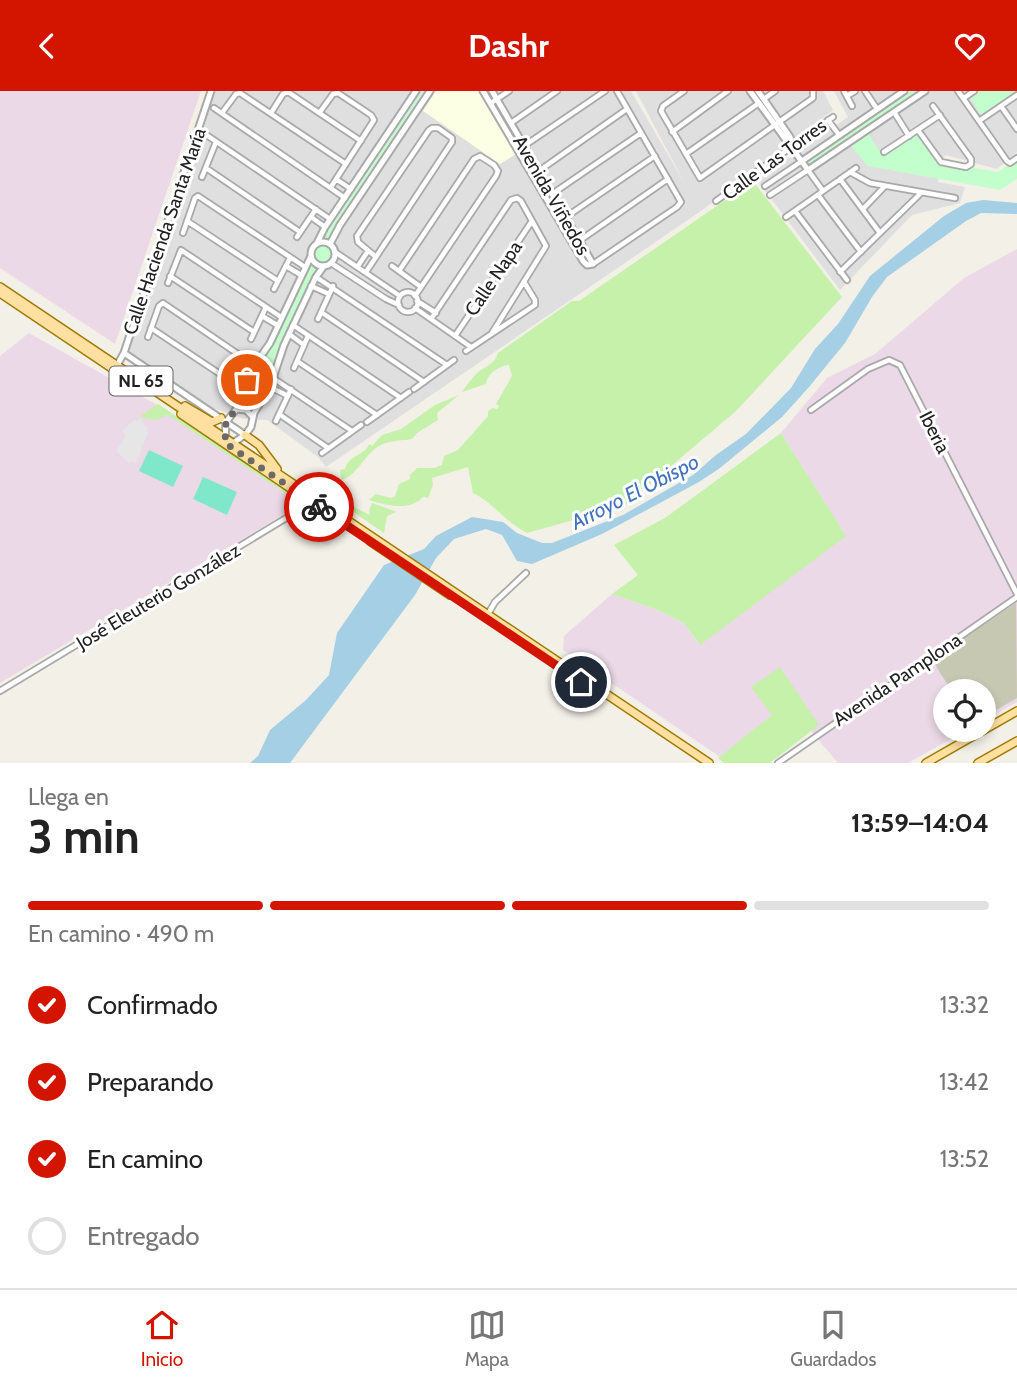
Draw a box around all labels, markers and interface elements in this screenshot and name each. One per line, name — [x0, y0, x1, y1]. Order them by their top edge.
text: Dashr — [468, 26, 549, 65]
icon: back — [28, 27, 66, 65]
icon: heart — [951, 27, 989, 65]
street label: Calle Las Torres — [718, 114, 831, 205]
street label: Calle Hacienda Santa María — [118, 125, 211, 338]
street label: Avenida Viñedos — [508, 131, 595, 259]
street label: Calle Napa — [460, 236, 527, 320]
pin — [217, 350, 277, 410]
icon: bag — [228, 361, 266, 399]
road number: NL 65 — [110, 367, 172, 395]
street label: Iberia — [914, 407, 955, 457]
water label: Arroyo El Obispo — [566, 449, 703, 535]
courier — [284, 472, 354, 542]
icon: bike — [300, 488, 338, 526]
street label: José Eleuterio González — [71, 538, 244, 655]
street label: Avenida Pamplona — [829, 628, 966, 731]
pin — [551, 652, 611, 712]
icon: home — [562, 663, 600, 701]
map controls — [933, 679, 996, 742]
button: locate — [933, 679, 996, 742]
text: Llega en — [28, 783, 109, 811]
text: 13:59–14:04 — [851, 807, 989, 839]
text: 3 min — [28, 809, 140, 865]
text: En camino · 490 m — [28, 920, 214, 948]
icon: check — [28, 986, 66, 1024]
text: Confirmado — [87, 989, 218, 1021]
text: 13:32 — [940, 991, 989, 1019]
icon: check — [28, 1063, 66, 1101]
text: Preparando — [87, 1066, 214, 1098]
text: 13:42 — [939, 1068, 989, 1096]
icon: check — [28, 1140, 66, 1178]
text: En camino — [87, 1143, 203, 1175]
text: 13:52 — [940, 1145, 989, 1173]
text: Entregado — [87, 1220, 200, 1252]
tab: Inicio — [141, 1306, 183, 1371]
tab: Mapa — [465, 1306, 509, 1371]
tab: Guardados — [790, 1306, 876, 1371]

